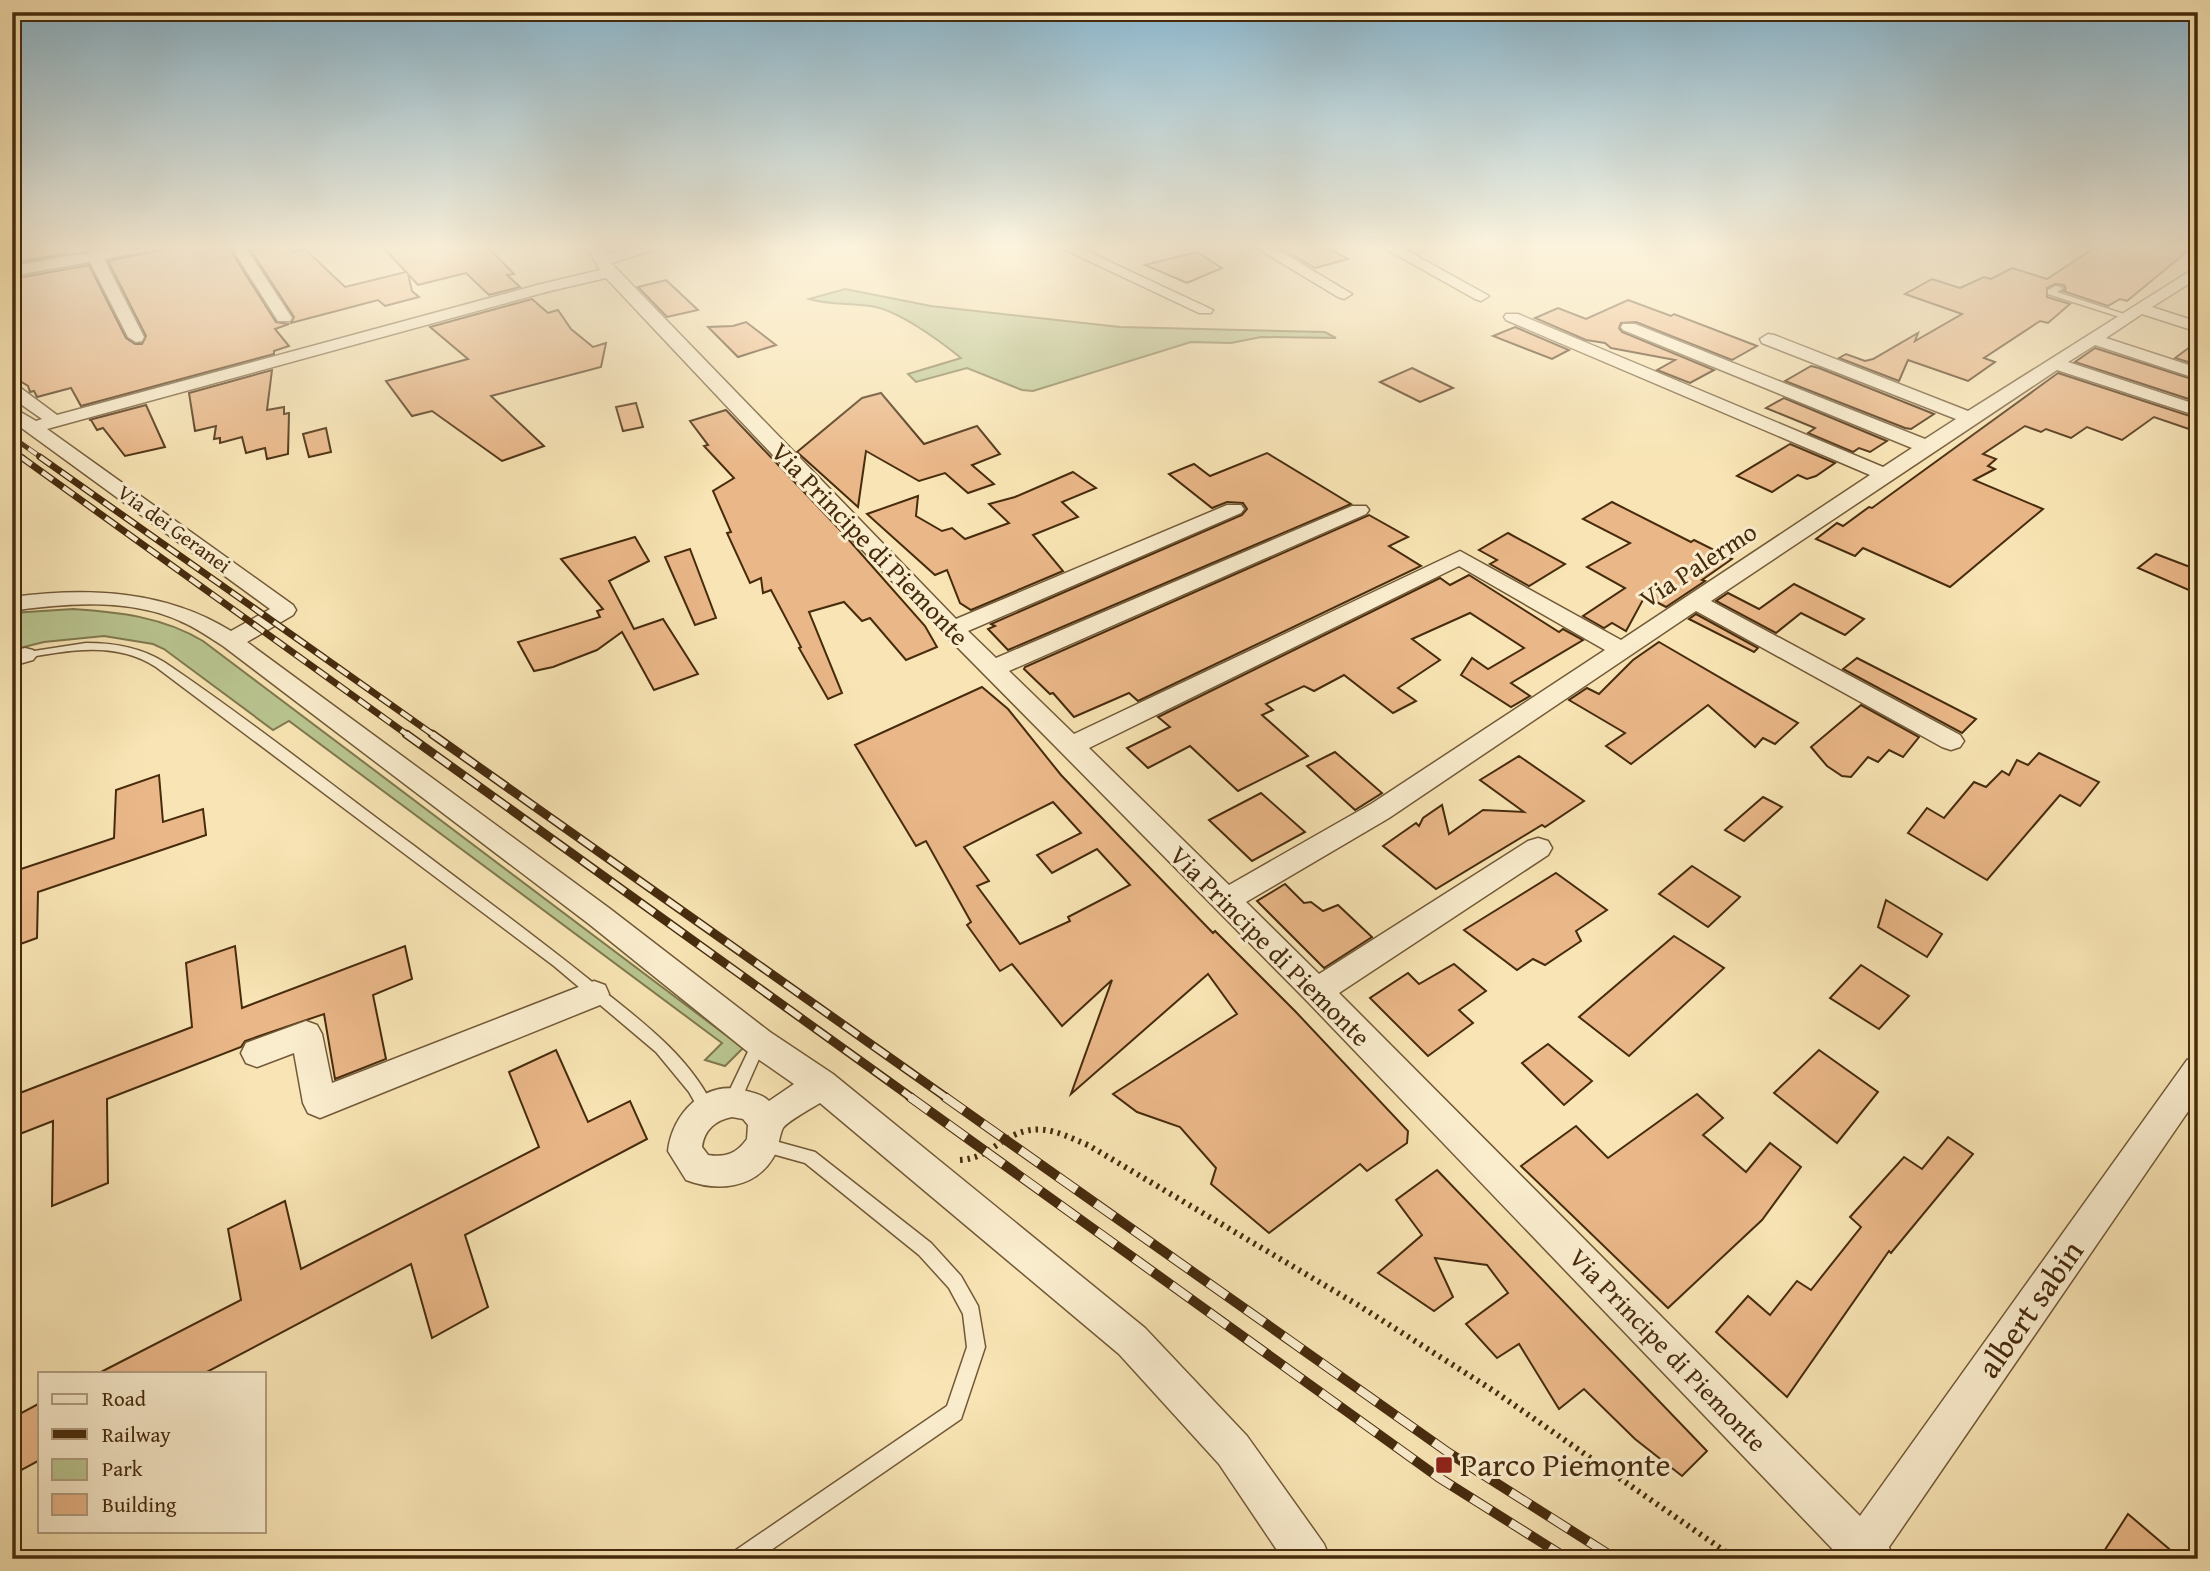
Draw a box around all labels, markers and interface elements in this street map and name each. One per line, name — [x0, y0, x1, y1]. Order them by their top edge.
street label: Via Principe di Piemonte — [762, 433, 978, 655]
street label: Via dei Geranei — [111, 477, 238, 581]
street label: Via Palermo — [1631, 512, 1764, 617]
street label: Via Principe di Piemonte — [1161, 836, 1380, 1055]
street label: albert sabin — [1965, 1230, 2094, 1387]
street label: Via Principe di Piemonte — [1560, 1239, 1776, 1461]
legend — [38, 1372, 266, 1532]
text: Road — [102, 1383, 147, 1414]
text: Railway — [102, 1419, 171, 1450]
place label: Parco Piemonte — [1460, 1441, 1671, 1488]
text: Park — [102, 1453, 143, 1484]
marker: Parco Piemonte — [1434, 1455, 1454, 1475]
text: Building — [102, 1489, 177, 1520]

